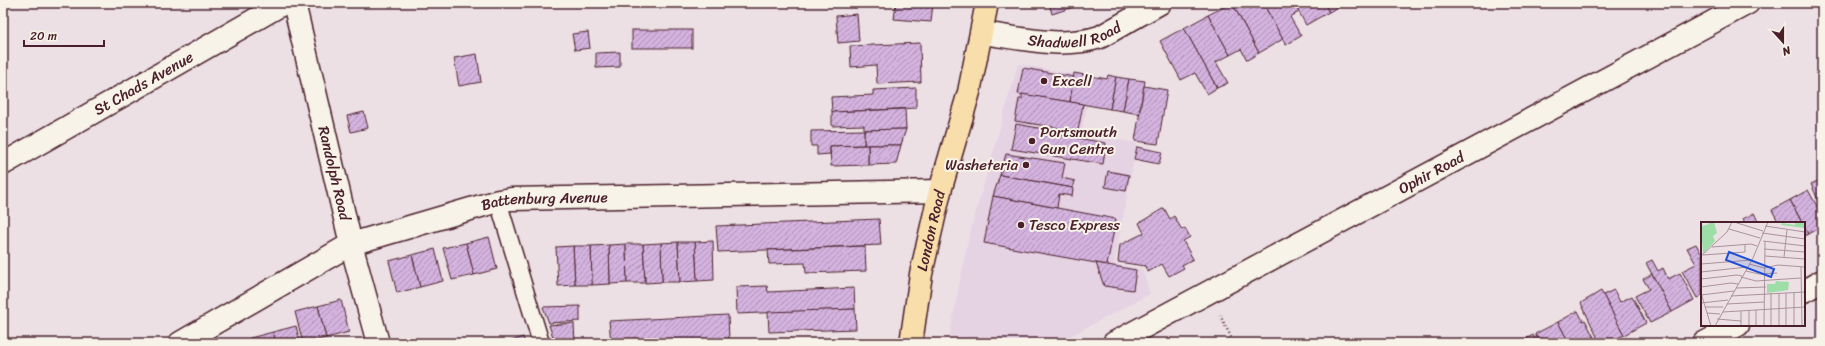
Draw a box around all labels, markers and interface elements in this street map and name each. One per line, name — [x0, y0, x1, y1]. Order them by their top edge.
street label: Shadwell Road — [1026, 14, 1127, 55]
scale bar — [24, 22, 104, 48]
north arrow — [1763, 22, 1803, 62]
text: 20 m — [30, 25, 57, 47]
text: N — [1779, 40, 1794, 61]
street label: St Chads Avenue — [89, 44, 199, 123]
place label: Excell — [1052, 68, 1092, 94]
marker: Excell — [1039, 76, 1049, 86]
place label: Portsmouth Gun Centre — [1040, 119, 1117, 162]
street label: Randolph Road — [311, 123, 358, 224]
marker: Portsmouth Gun Centre — [1027, 136, 1037, 146]
street label: Ophir Road — [1393, 144, 1470, 201]
place label: Washeteria — [945, 152, 1018, 178]
marker: Washeteria — [1021, 160, 1031, 170]
street label: Battenburg Avenue — [478, 184, 608, 218]
street label: London Road — [909, 187, 953, 274]
place label: Tesco Express — [1029, 212, 1120, 238]
marker: Tesco Express — [1016, 220, 1026, 230]
inset map — [1701, 222, 1805, 326]

